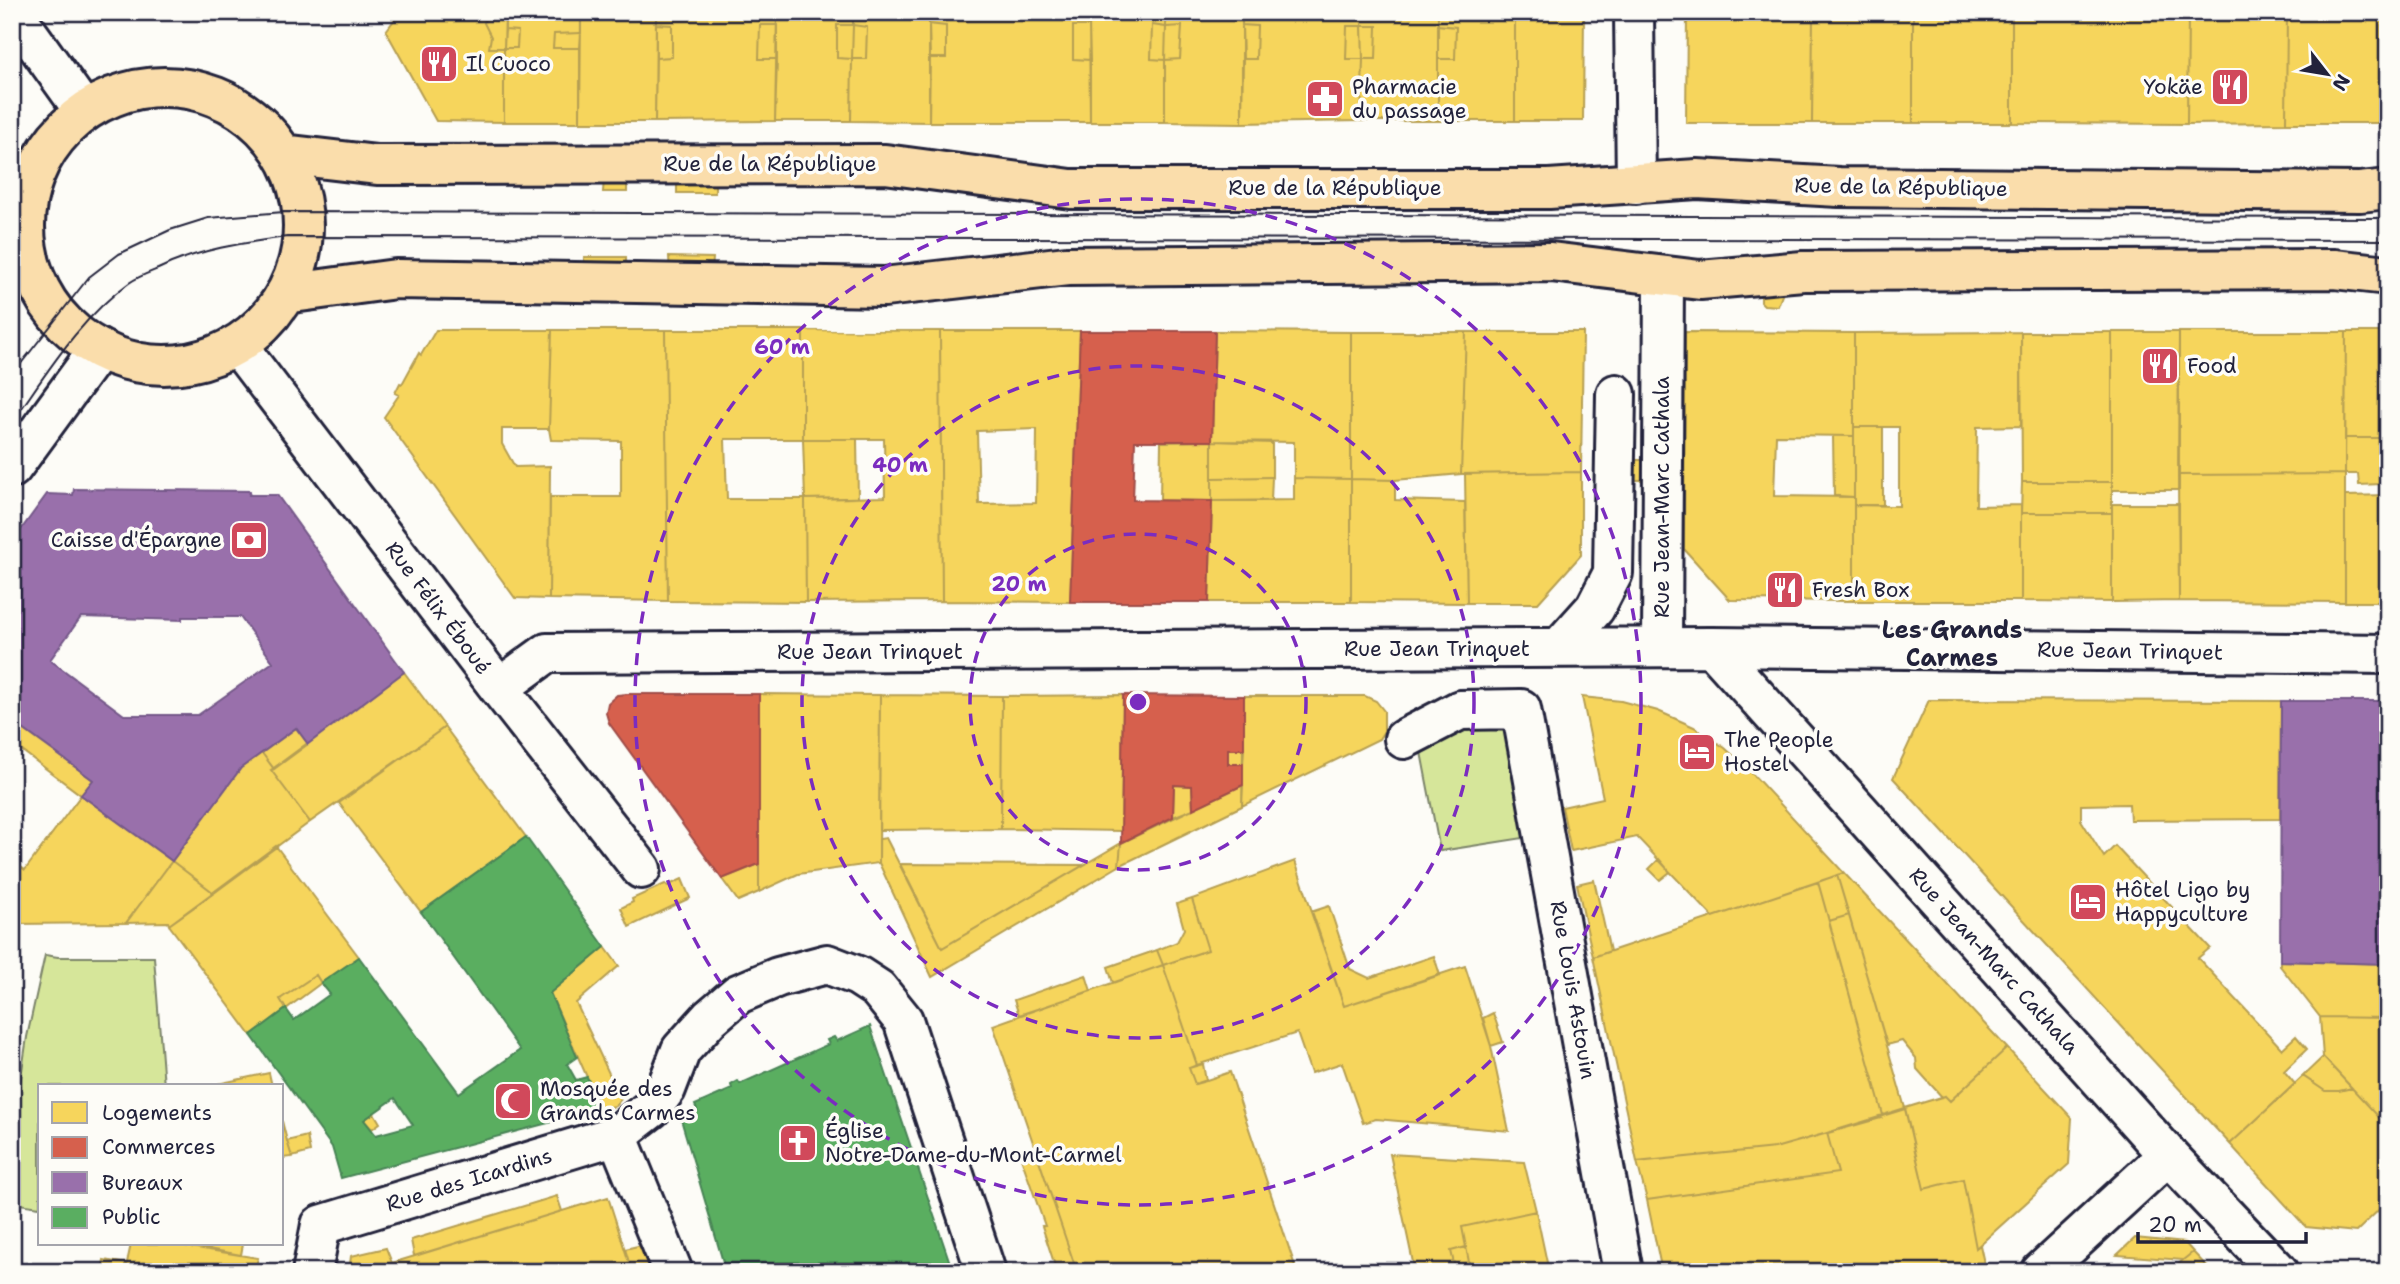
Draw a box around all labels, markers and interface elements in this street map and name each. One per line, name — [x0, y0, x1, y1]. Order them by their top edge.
north arrow — [2292, 38, 2362, 108]
restaurant icon: Il Cuoco — [418, 43, 460, 85]
place label: Il Cuoco — [466, 50, 551, 78]
restaurant icon: Yokäe — [2209, 66, 2251, 108]
text: N — [2327, 70, 2356, 95]
place label: Pharmacie du passage — [1352, 73, 1467, 125]
place label: Yokäe — [2143, 73, 2203, 101]
pharmacy icon: Pharmacie du passage — [1304, 78, 1346, 120]
street label: Rue de la République — [663, 150, 877, 178]
street label: Rue de la République — [1794, 171, 2008, 203]
street label: Rue de la République — [1228, 174, 1442, 202]
text: 60 m — [754, 333, 810, 361]
restaurant icon: Food — [2139, 345, 2181, 387]
place label: Food — [2187, 352, 2237, 380]
street label: Rue Jean-Marc Cathala — [1648, 376, 1676, 618]
text: 40 m — [872, 451, 928, 479]
bank icon: Caisse d'Épargne — [228, 519, 270, 561]
place label: Caisse d'Épargne — [51, 525, 222, 554]
street label: Rue Félix Éboué — [379, 535, 498, 680]
restaurant icon: Fresh Box — [1764, 569, 1806, 611]
text: 20 m — [991, 570, 1047, 598]
place label: Fresh Box — [1812, 576, 1909, 604]
district label: Les Grands Carmes — [1882, 614, 2022, 674]
street label: Rue Jean Trinquet — [1344, 635, 1530, 663]
street label: Rue Jean Trinquet — [2037, 635, 2223, 667]
street label: Rue Jean Trinquet — [777, 638, 963, 666]
centre of rings — [1126, 690, 1150, 714]
place label: The People Hostel — [1724, 726, 1834, 778]
hotel icon: The People Hostel — [1676, 731, 1718, 773]
street label: Rue Jean-Marc Cathala — [1903, 862, 2085, 1060]
place label: Hôtel Ligo by Happyculture — [2115, 876, 2250, 928]
hotel icon: Hôtel Ligo by Happyculture — [2067, 881, 2109, 923]
street label: Rue Louis Astouin — [1544, 899, 1602, 1082]
place label: Mosquée des Grands Carmes — [540, 1075, 696, 1127]
mosque icon: Mosquée des Grands Carmes — [492, 1080, 534, 1122]
legend — [38, 1084, 284, 1246]
text: Logements — [102, 1099, 212, 1127]
place label: Église Notre-Dame-du-Mont-Carmel — [825, 1116, 1122, 1169]
church icon: Église Notre-Dame-du-Mont-Carmel — [777, 1122, 819, 1164]
text: Commerces — [102, 1133, 216, 1161]
street label: Rue des Icardins — [383, 1141, 555, 1219]
text: Bureaux — [102, 1169, 183, 1197]
scale bar — [2138, 1200, 2306, 1244]
text: Public — [102, 1203, 161, 1231]
text: 20 m — [2148, 1211, 2202, 1239]

